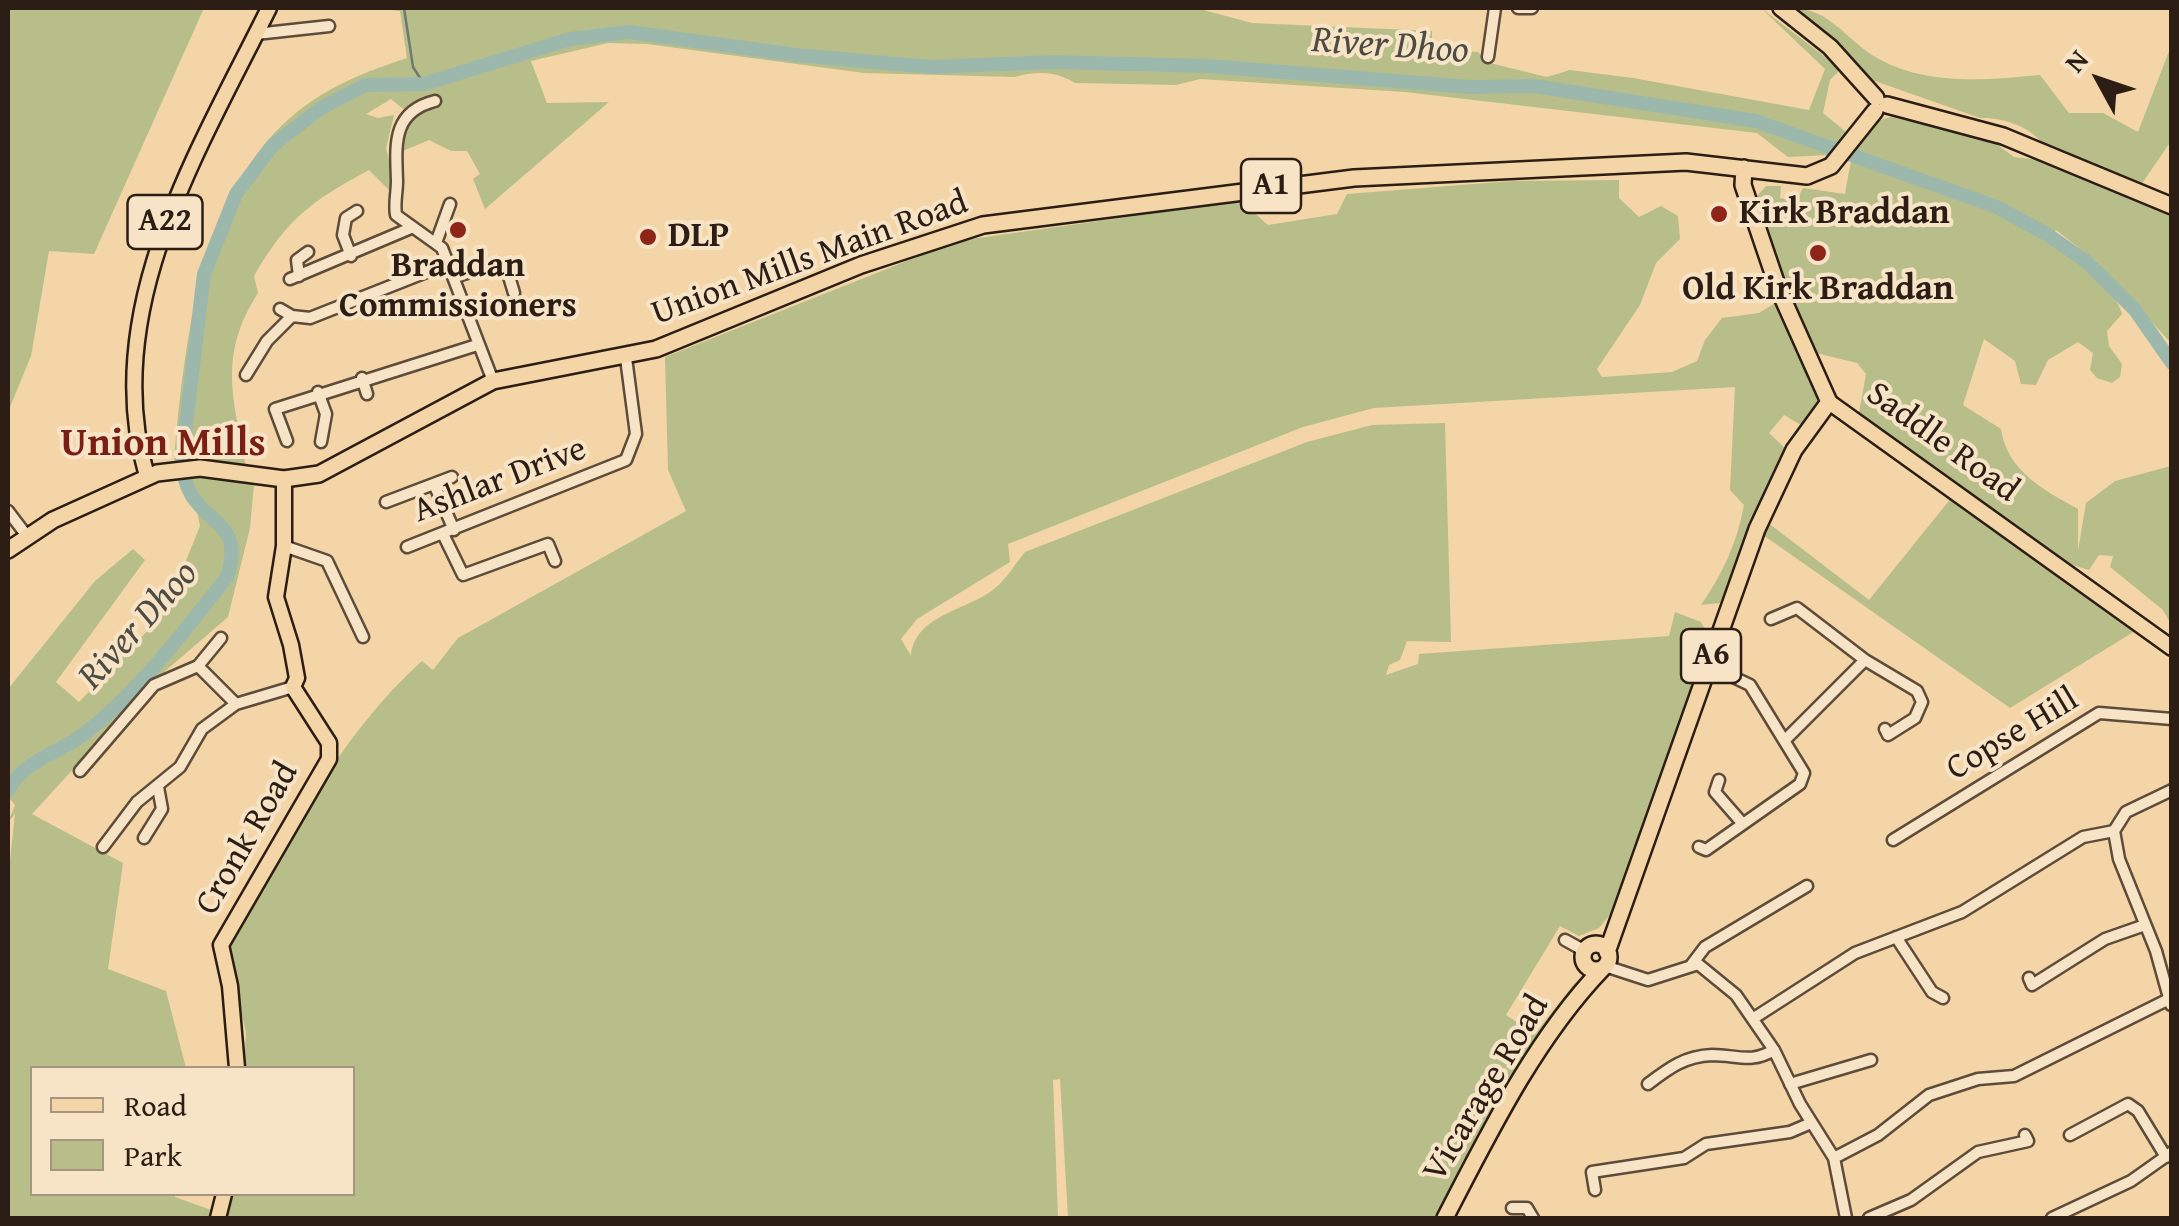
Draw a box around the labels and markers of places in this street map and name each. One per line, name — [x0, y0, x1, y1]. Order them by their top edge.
place label: Kirk Braddan — [1739, 193, 1950, 235]
marker: Kirk Braddan — [1708, 203, 1730, 225]
place label: DLP — [668, 216, 729, 258]
marker: Braddan Commissioners — [447, 219, 469, 241]
marker: DLP — [637, 226, 659, 248]
marker: Old Kirk Braddan — [1807, 242, 1829, 264]
place label: Braddan Commissioners — [339, 246, 577, 328]
place label: Old Kirk Braddan — [1682, 269, 1954, 311]

